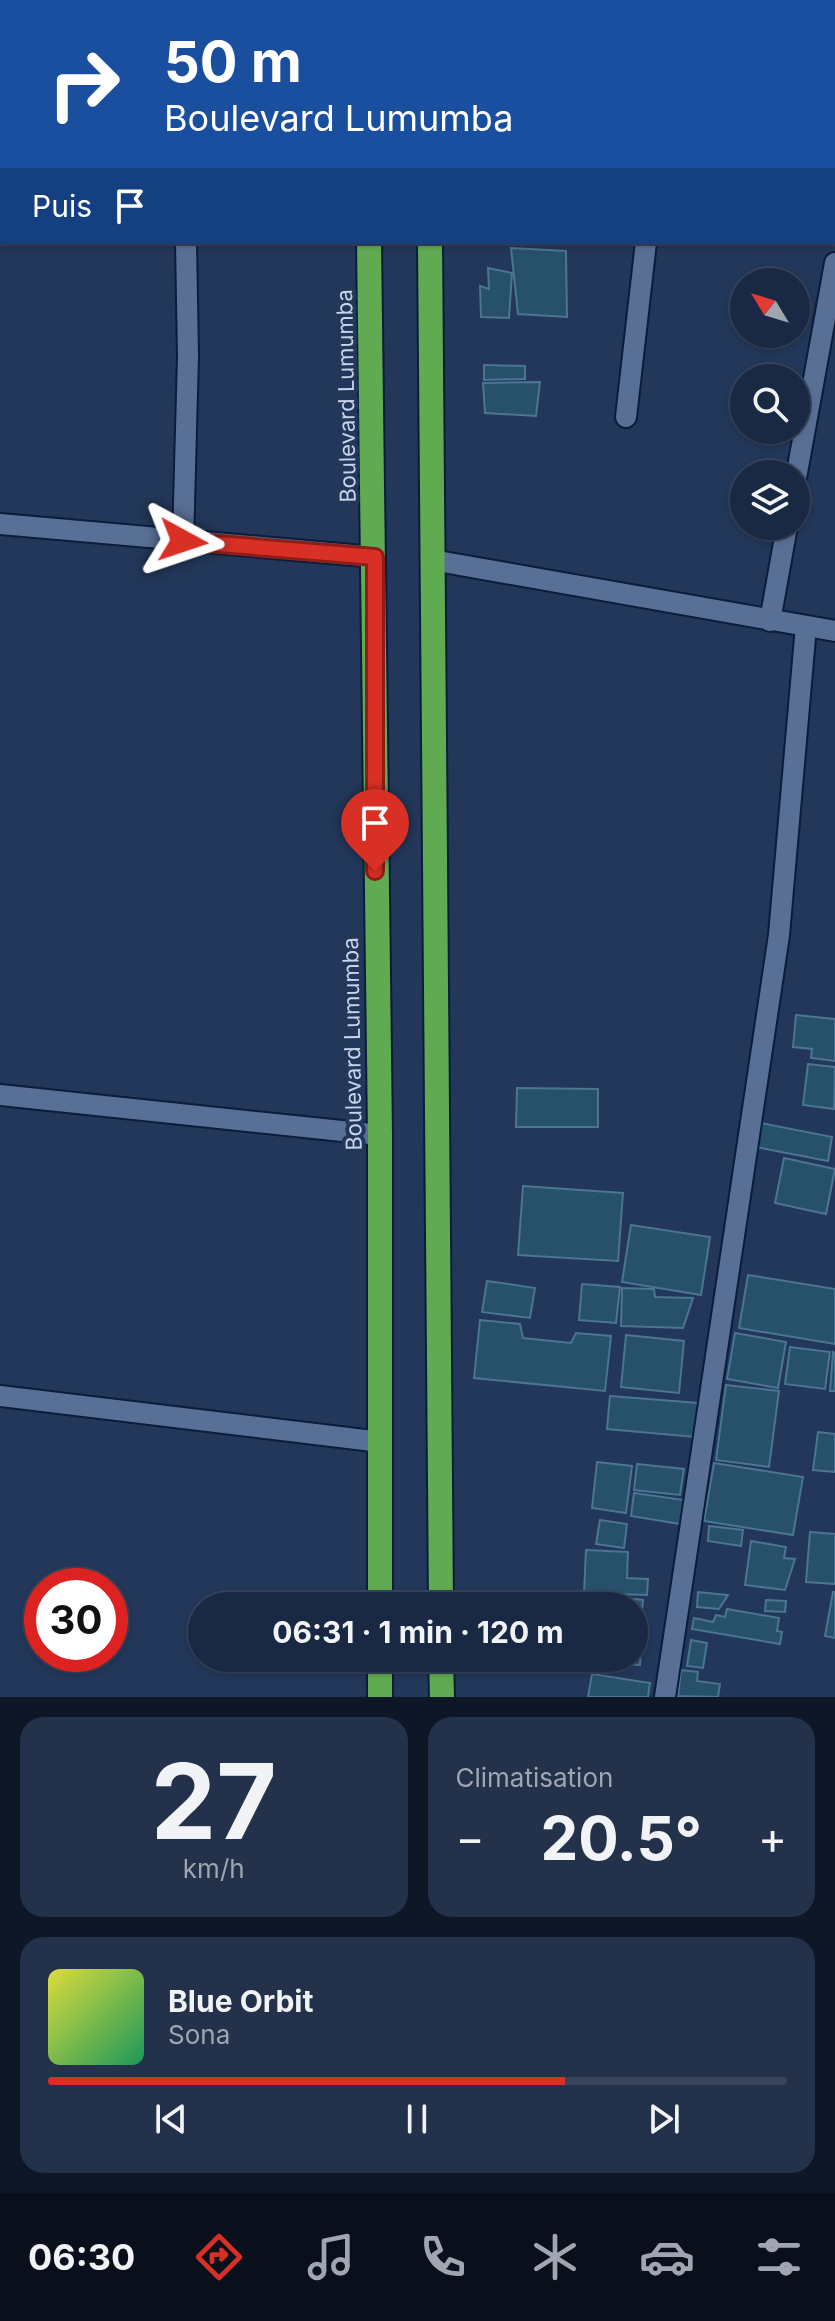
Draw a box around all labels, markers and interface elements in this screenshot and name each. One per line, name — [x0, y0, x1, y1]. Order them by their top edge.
text: 50 m — [164, 28, 302, 96]
icon: right — [32, 32, 136, 136]
text: Boulevard Lumumba — [164, 96, 513, 140]
icon: arrive — [108, 184, 152, 228]
text: Puis — [32, 188, 92, 224]
north arrow — [730, 268, 810, 348]
map controls — [730, 268, 810, 540]
street label: Boulevard Lumumba — [331, 289, 361, 503]
button: search — [730, 364, 810, 444]
button: layers — [730, 460, 810, 540]
position arrow — [141, 499, 225, 583]
pin — [341, 789, 409, 871]
icon: arrive — [353, 801, 397, 845]
street label: Boulevard Lumumba — [337, 937, 367, 1151]
speed limit sign: 30 — [24, 1568, 128, 1672]
text: 06:31 · 1 min · 120 m — [272, 1614, 564, 1650]
text: 27 — [151, 1738, 277, 1864]
text: Climatisation — [456, 1762, 613, 1793]
text: 20.5° — [540, 1802, 702, 1874]
text: − — [456, 1811, 485, 1865]
text: + — [758, 1811, 787, 1865]
text: km/h — [183, 1853, 245, 1884]
text: Blue Orbit — [168, 1983, 313, 2019]
text: Sona — [168, 2019, 230, 2050]
icon: previous — [149, 2097, 193, 2141]
icon: pause — [395, 2097, 439, 2141]
icon: next — [642, 2097, 686, 2141]
icon: directions — [191, 2229, 247, 2285]
icon: music — [303, 2229, 359, 2285]
icon: phone — [415, 2229, 471, 2285]
icon: climate — [527, 2229, 583, 2285]
icon: car — [639, 2229, 695, 2285]
icon: filters — [751, 2229, 807, 2285]
text: 06:30 — [28, 2235, 135, 2279]

